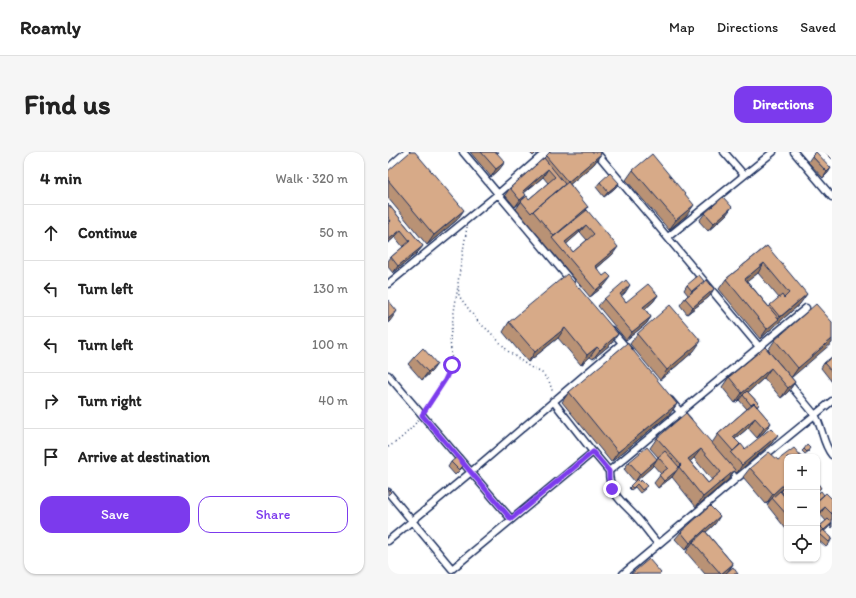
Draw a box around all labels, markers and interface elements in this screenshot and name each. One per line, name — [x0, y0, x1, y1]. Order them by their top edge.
text: Roamly — [20, 16, 81, 39]
text: Map — [669, 19, 695, 36]
text: Directions — [717, 19, 778, 36]
text: Saved — [800, 19, 836, 36]
button: Directions — [734, 86, 832, 123]
text: Find us — [24, 87, 111, 121]
text: 4 min — [40, 168, 82, 188]
text: Walk · 320 m — [276, 171, 348, 186]
icon: ahead — [40, 222, 62, 244]
text: Continue — [78, 224, 137, 242]
text: 50 m — [319, 225, 348, 240]
icon: left — [40, 278, 62, 300]
text: Turn left — [78, 280, 133, 298]
text: 130 m — [313, 281, 348, 296]
icon: left — [40, 334, 62, 356]
text: Turn left — [78, 336, 133, 354]
text: 100 m — [312, 337, 348, 352]
route start — [443, 356, 461, 374]
icon: right — [40, 390, 62, 412]
text: Turn right — [78, 392, 142, 410]
text: 40 m — [318, 393, 348, 408]
icon: arrive — [40, 446, 62, 468]
text: Arrive at destination — [78, 448, 210, 466]
map controls — [784, 454, 820, 562]
button: + — [784, 454, 820, 490]
route end — [603, 480, 621, 498]
button: − — [784, 490, 820, 526]
button: Save — [40, 496, 190, 533]
button: Share — [198, 496, 348, 533]
button: locate — [784, 526, 820, 562]

